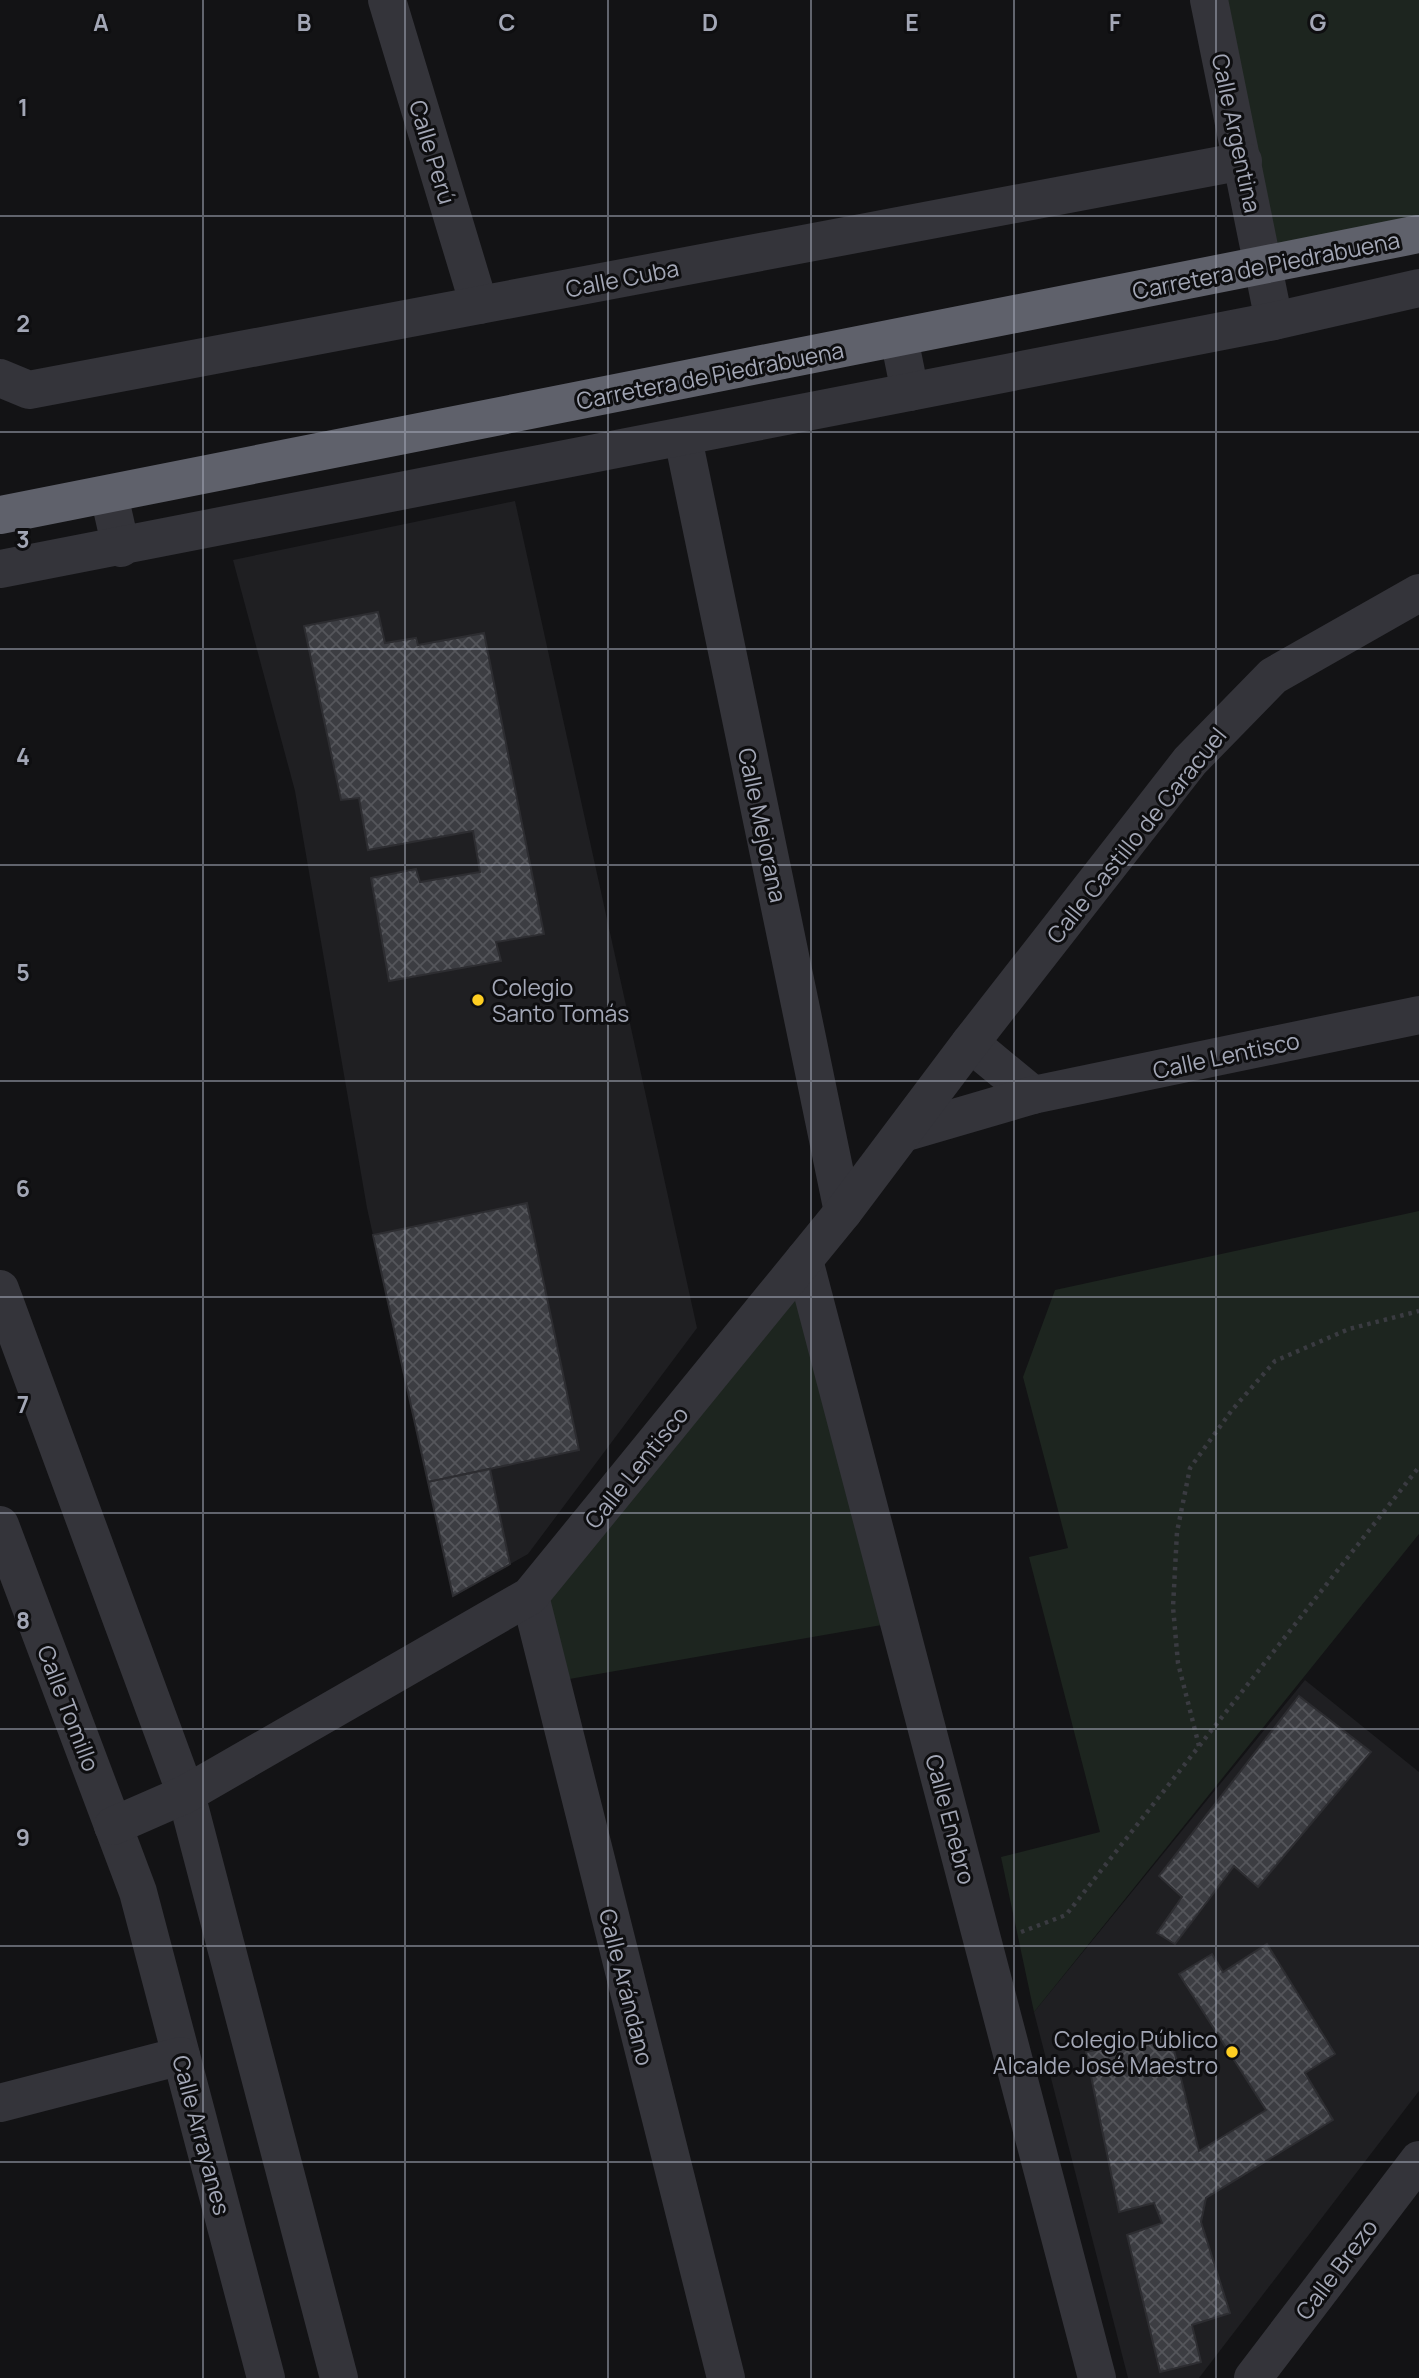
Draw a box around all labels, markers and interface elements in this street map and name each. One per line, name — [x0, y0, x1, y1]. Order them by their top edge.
text: A — [93, 6, 109, 38]
text: B — [297, 6, 311, 38]
text: C — [499, 6, 516, 38]
text: D — [702, 6, 718, 38]
text: E — [905, 6, 919, 38]
text: F — [1109, 6, 1121, 38]
text: G — [1310, 6, 1327, 38]
street label: Calle Argentina — [1205, 51, 1269, 215]
text: 1 — [18, 91, 28, 123]
street label: Calle Perú — [402, 96, 464, 208]
street label: Carretera de Piedrabuena — [1130, 223, 1402, 307]
street label: Calle Cuba — [563, 251, 681, 305]
text: 2 — [16, 307, 30, 339]
street label: Carretera de Piedrabuena — [574, 333, 846, 417]
text: 3 — [16, 523, 30, 555]
street label: Calle Castillo de Caracuel — [1039, 720, 1233, 950]
text: 4 — [16, 740, 30, 772]
street label: Calle Mejorana — [731, 745, 795, 905]
text: 5 — [16, 956, 30, 988]
place label: Colegio Santo Tomás — [492, 971, 629, 1029]
marker: Colegio Santo Tomás — [470, 992, 486, 1008]
street label: Calle Lentisco — [1150, 1024, 1302, 1086]
text: 6 — [16, 1172, 30, 1204]
text: 7 — [17, 1388, 29, 1420]
street label: Calle Lentisco — [577, 1399, 695, 1535]
text: 8 — [16, 1604, 30, 1636]
street label: Calle Tomillo — [30, 1640, 108, 1776]
street label: Calle Enebro — [918, 1750, 984, 1888]
text: 9 — [16, 1821, 30, 1853]
street label: Calle Arándano — [592, 1905, 662, 2069]
place label: Colegio Público Alcalde José Maestro — [993, 2023, 1218, 2081]
marker: Colegio Público Alcalde José Maestro — [1224, 2044, 1240, 2060]
street label: Calle Arrayanes — [165, 2051, 239, 2219]
street label: Calle Brezo — [1288, 2212, 1384, 2326]

